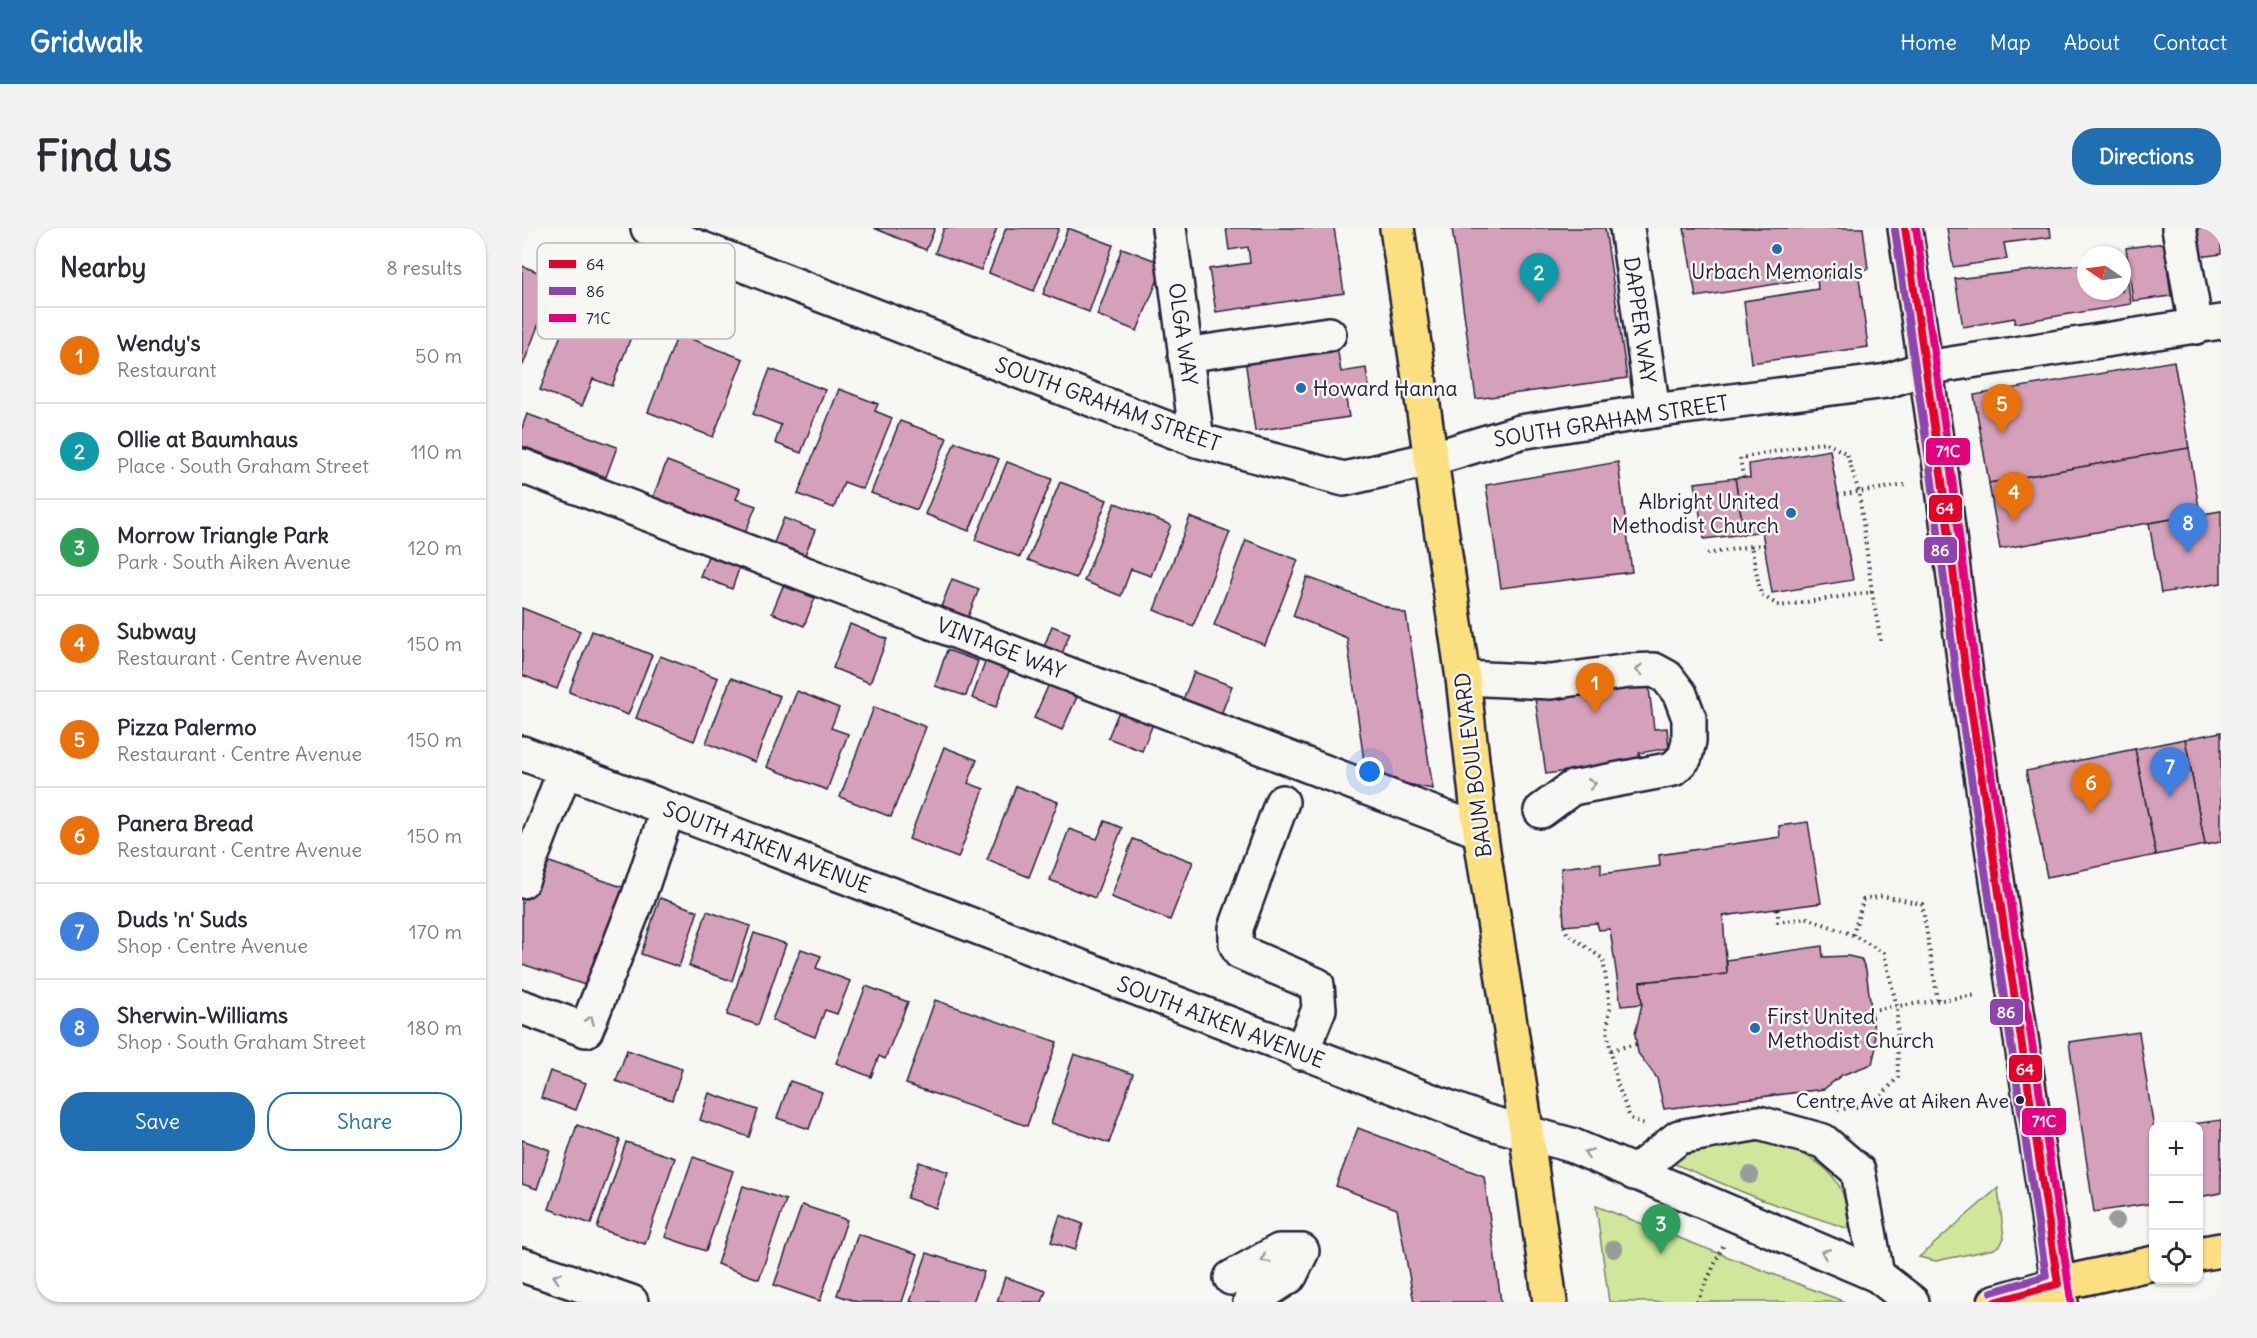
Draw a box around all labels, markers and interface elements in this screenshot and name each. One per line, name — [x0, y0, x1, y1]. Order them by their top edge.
text: Gridwalk — [30, 24, 143, 60]
text: Home — [1900, 29, 1957, 56]
text: Map — [1990, 29, 2031, 56]
text: About — [2064, 29, 2120, 56]
text: Contact — [2153, 29, 2227, 56]
button: Directions — [2072, 128, 2221, 185]
text: Find us — [36, 130, 172, 182]
marker: Urbach Memorials — [1770, 242, 1784, 256]
legend — [537, 243, 735, 339]
north arrow — [2077, 246, 2131, 300]
text: Nearby — [60, 251, 146, 284]
text: 64 — [586, 254, 604, 274]
pin: 2 — [1520, 254, 1558, 303]
text: 8 results — [386, 255, 462, 280]
street label: DAPPER WAY — [1618, 255, 1662, 385]
place label: Urbach Memorials — [1691, 258, 1863, 285]
text: 86 — [586, 281, 604, 301]
street label: OLGA WAY — [1162, 281, 1204, 387]
text: 71C — [586, 308, 611, 328]
text: Wendy's — [117, 329, 200, 357]
text: 1 — [76, 343, 83, 368]
text: 50 m — [415, 343, 462, 368]
street label: SOUTH GRAHAM STREET — [992, 351, 1224, 457]
text: Restaurant — [117, 357, 216, 382]
place label: Howard Hanna — [1313, 375, 1457, 402]
marker: Howard Hanna — [1294, 381, 1308, 395]
pin: 5 — [1982, 384, 2022, 434]
street label: SOUTH GRAHAM STREET — [1492, 389, 1730, 453]
text: Ollie at Baumhaus — [117, 425, 298, 453]
line badge: 71C — [1925, 437, 1971, 466]
text: 2 — [74, 439, 85, 464]
text: 110 m — [411, 439, 462, 464]
text: 71C — [1936, 441, 1961, 461]
text: Place · South Graham Street — [117, 453, 369, 478]
pin: 4 — [1994, 472, 2034, 522]
place label: Albright United Methodist Church — [1612, 488, 1779, 539]
line badge: 64 — [1928, 494, 1963, 523]
text: 64 — [1936, 498, 1954, 518]
pin: 8 — [2168, 504, 2208, 553]
marker: Albright United Methodist Church — [1784, 506, 1798, 520]
text: Morrow Triangle Park — [117, 521, 329, 549]
text: 3 — [74, 535, 85, 560]
text: 120 m — [408, 535, 462, 560]
line badge: 86 — [1923, 536, 1958, 564]
text: 86 — [1931, 540, 1949, 560]
text: Park · South Aiken Avenue — [117, 549, 351, 574]
street label: VINTAGE WAY — [933, 611, 1070, 685]
text: Subway — [117, 617, 196, 645]
text: 4 — [74, 631, 85, 656]
text: 150 m — [407, 631, 462, 656]
text: Restaurant · Centre Avenue — [117, 645, 362, 670]
pin: 1 — [1576, 664, 1614, 713]
one-way arrow — [1634, 664, 1643, 677]
street label: BAUM BOULEVARD — [1448, 671, 1498, 859]
text: Pizza Palermo — [117, 713, 257, 741]
text: 5 — [74, 727, 85, 752]
text: 150 m — [407, 727, 462, 752]
text: Restaurant · Centre Avenue — [117, 741, 362, 766]
pin: 7 — [2150, 748, 2190, 797]
your location — [1355, 757, 1384, 786]
pin: 6 — [2072, 764, 2110, 813]
one-way arrow — [1586, 778, 1596, 791]
street label: SOUTH AIKEN AVENUE — [659, 795, 875, 899]
text: Panera Bread — [117, 809, 253, 837]
text: 6 — [74, 823, 85, 848]
text: 150 m — [407, 823, 462, 848]
text: Restaurant · Centre Avenue — [117, 837, 362, 862]
text: Duds 'n' Suds — [117, 905, 248, 933]
text: 7 — [75, 919, 84, 944]
text: 170 m — [409, 919, 462, 944]
text: Shop · Centre Avenue — [117, 933, 308, 958]
street label: SOUTH AIKEN AVENUE — [1113, 970, 1329, 1074]
line badge: 86 — [1989, 998, 2024, 1026]
text: Sherwin-Williams — [117, 1001, 288, 1029]
text: 86 — [1997, 1002, 2015, 1022]
place label: First United Methodist Church — [1767, 1003, 1934, 1054]
text: 8 — [74, 1015, 85, 1040]
text: 180 m — [407, 1015, 462, 1040]
one-way arrow — [583, 1015, 595, 1026]
marker: First United Methodist Church — [1748, 1021, 1762, 1035]
text: Shop · South Graham Street — [117, 1029, 366, 1054]
line badge: 64 — [2008, 1054, 2043, 1083]
text: 64 — [2016, 1059, 2034, 1079]
place label: Centre Ave at Aiken Ave — [1796, 1088, 2009, 1113]
button: Save — [60, 1092, 255, 1151]
button: Share — [267, 1092, 462, 1151]
marker: Centre Ave at Aiken Ave — [2014, 1094, 2026, 1106]
line badge: 71C — [2021, 1107, 2067, 1136]
text: 71C — [2032, 1111, 2057, 1131]
map controls — [2149, 1122, 2203, 1284]
button: + — [2149, 1122, 2203, 1176]
one-way arrow — [1583, 1148, 1594, 1160]
button: − — [2149, 1176, 2203, 1230]
pin: 3 — [1642, 1204, 1680, 1254]
button: locate — [2149, 1230, 2203, 1284]
one-way arrow — [1821, 1248, 1832, 1260]
one-way arrow — [1261, 1251, 1271, 1263]
one-way arrow — [552, 1271, 563, 1284]

